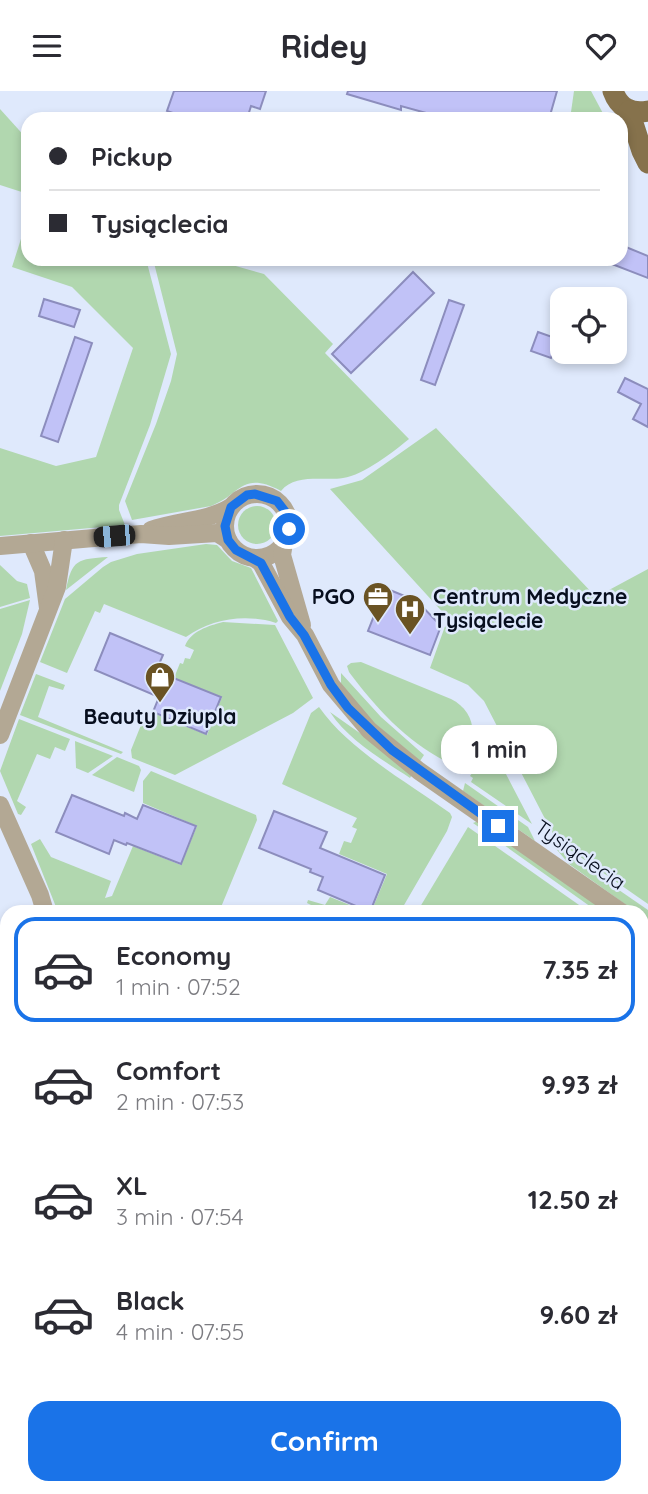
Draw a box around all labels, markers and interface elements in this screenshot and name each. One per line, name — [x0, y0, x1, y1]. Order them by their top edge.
text: Ridey — [280, 26, 368, 66]
icon: menu — [28, 27, 66, 65]
icon: heart — [582, 27, 620, 65]
text: Pickup — [91, 140, 173, 173]
text: Tysiąclecia — [91, 207, 229, 240]
map controls — [550, 287, 627, 364]
button: locate — [550, 287, 627, 364]
route start — [273, 513, 305, 545]
car — [93, 524, 136, 548]
office icon: PGO — [361, 580, 395, 624]
place label: PGO — [312, 583, 355, 609]
place label: Centrum Medyczne Tysiąclecie — [433, 583, 627, 633]
hospital icon: Centrum Medyczne Tysiąclecie — [393, 592, 427, 636]
shop icon: Beauty Dziupla — [143, 660, 177, 704]
place label: Beauty Dziupla — [84, 703, 236, 729]
callout: 1 min — [440, 725, 556, 773]
text: 1 min — [471, 735, 527, 764]
route end — [482, 810, 514, 842]
street label: Tysiąclecia — [530, 813, 631, 895]
icon: car — [32, 938, 95, 1001]
text: Economy — [116, 939, 231, 972]
text: 7.35 zł — [542, 953, 617, 986]
text: 1 min · 07:52 — [116, 972, 241, 1001]
icon: car — [32, 1053, 95, 1116]
text: Comfort — [116, 1054, 221, 1087]
text: 9.93 zł — [541, 1068, 617, 1101]
text: 2 min · 07:53 — [116, 1087, 244, 1116]
icon: car — [32, 1168, 95, 1231]
text: XL — [116, 1169, 148, 1202]
text: 12.50 zł — [528, 1183, 617, 1216]
text: 3 min · 07:54 — [116, 1202, 244, 1231]
icon: car — [32, 1283, 95, 1346]
text: Black — [116, 1284, 185, 1317]
text: 9.60 zł — [540, 1298, 617, 1331]
text: 4 min · 07:55 — [116, 1317, 244, 1346]
button: Confirm — [28, 1401, 621, 1481]

